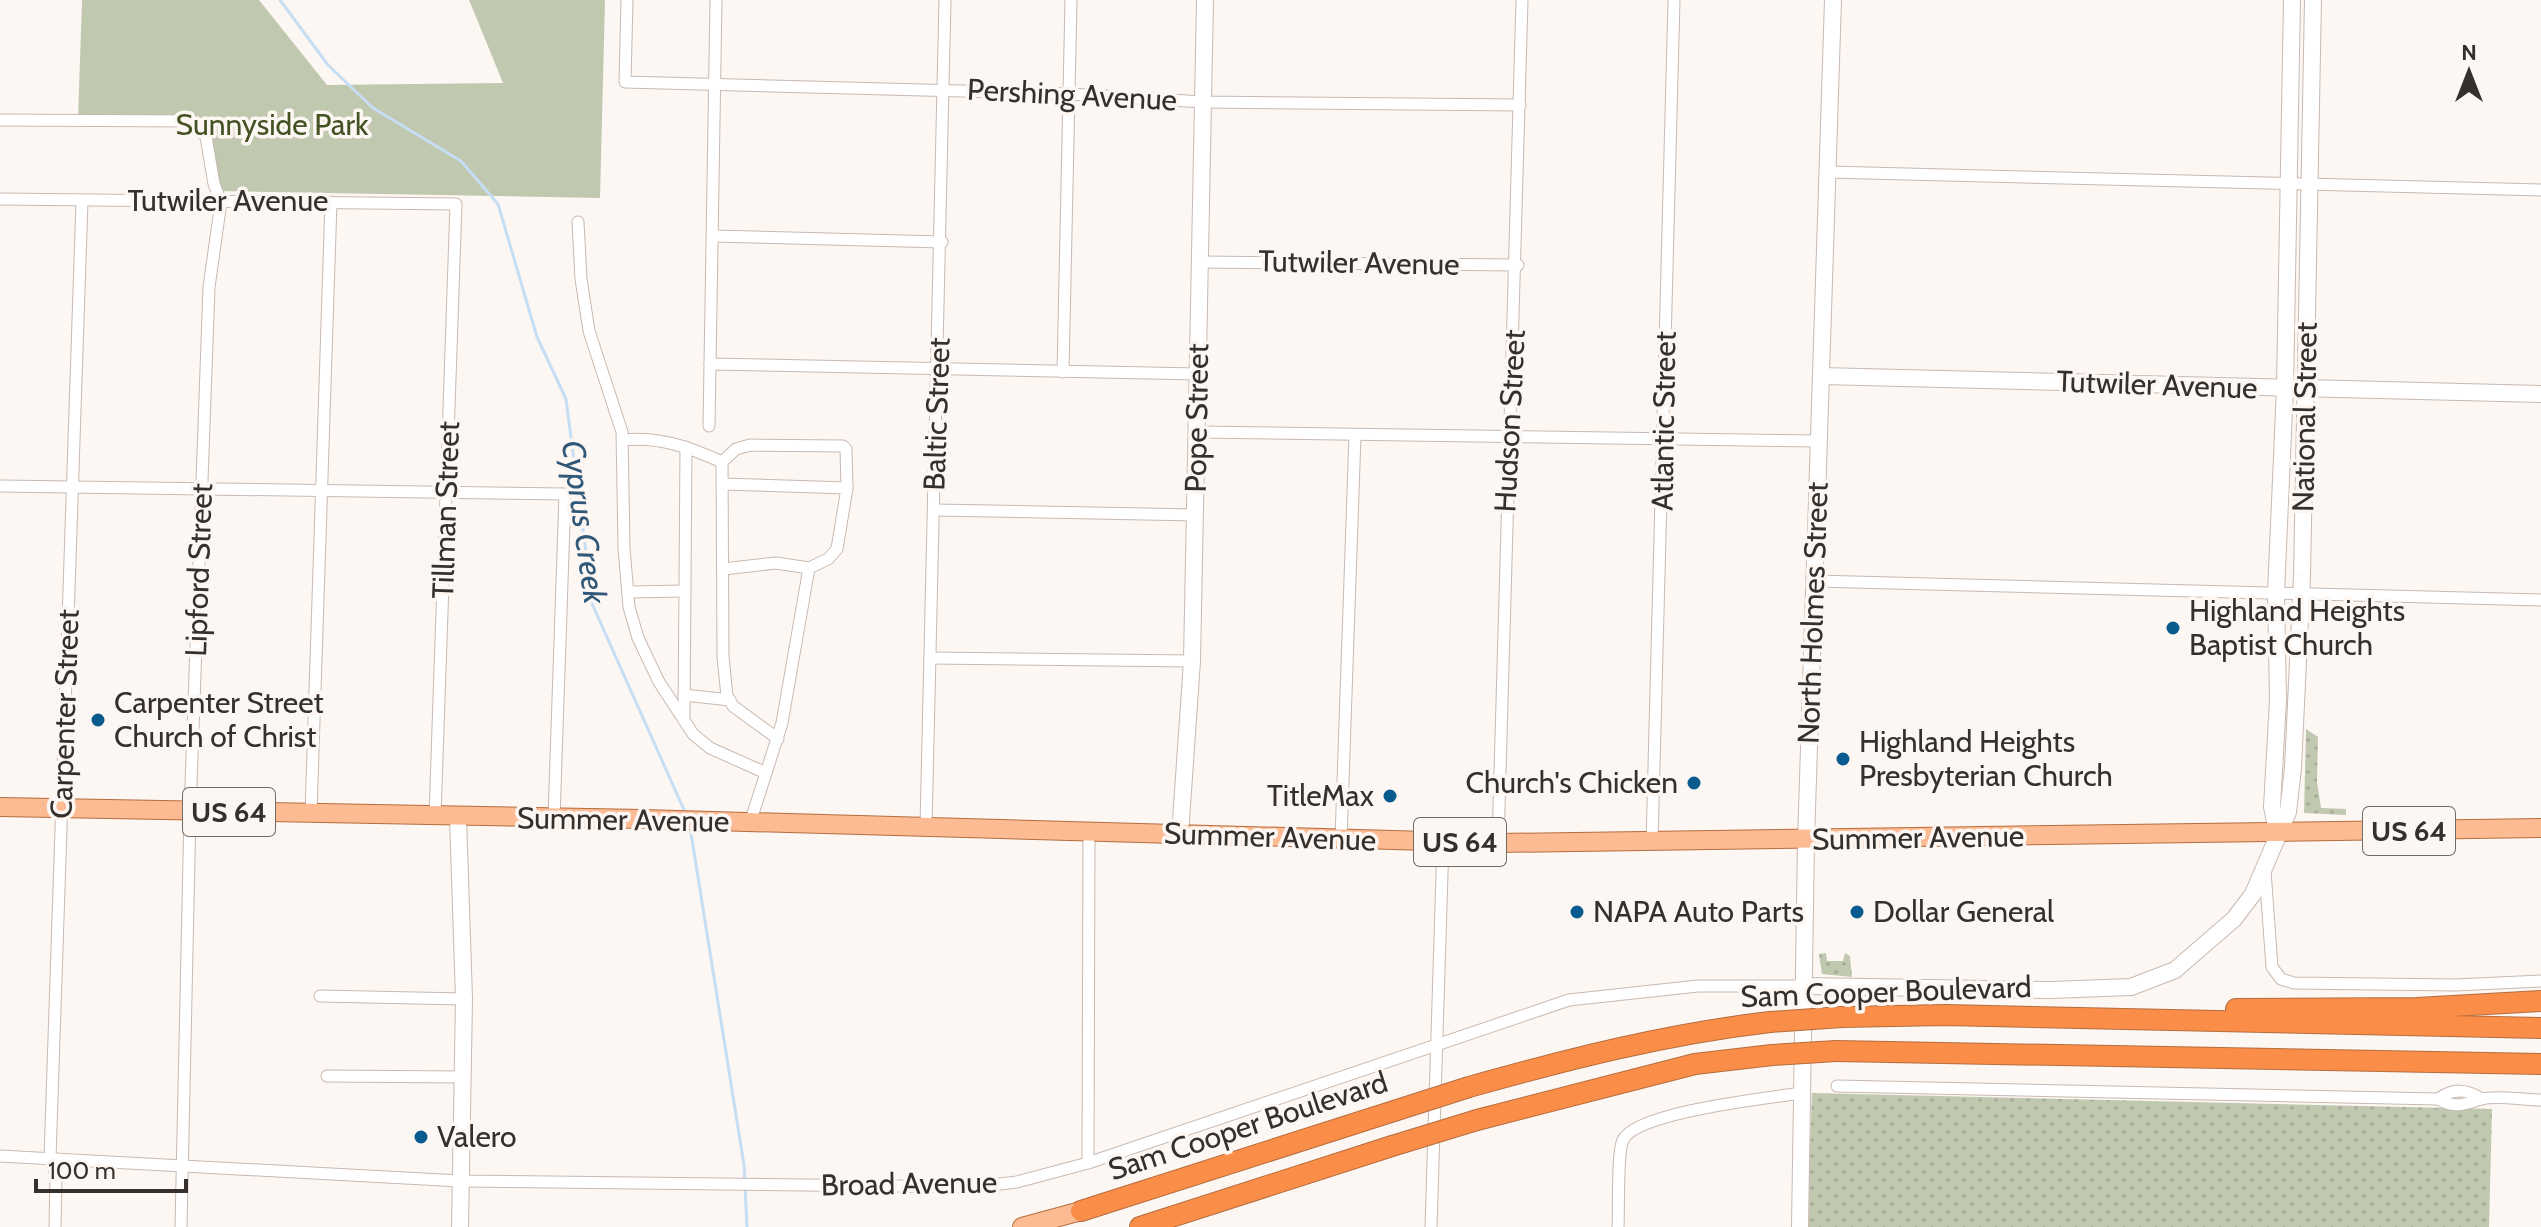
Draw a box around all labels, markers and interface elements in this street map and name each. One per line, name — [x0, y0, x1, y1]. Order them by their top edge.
north arrow — [2429, 32, 2509, 112]
text: N — [2461, 39, 2477, 66]
street label: Pershing Avenue — [966, 71, 1178, 118]
park label: Sunnyside Park — [176, 106, 369, 143]
street label: Tutwiler Avenue — [128, 182, 328, 219]
street label: Tutwiler Avenue — [1258, 242, 1460, 283]
street label: National Street — [2284, 322, 2325, 512]
street label: Hudson Street — [1486, 329, 1533, 513]
street label: Atlantic Street — [1643, 331, 1684, 511]
street label: Baltic Street — [915, 337, 958, 491]
street label: Pope Street — [1177, 343, 1216, 493]
street label: Tutwiler Avenue — [2056, 363, 2258, 406]
street label: Tillman Street — [424, 421, 467, 599]
water label: Cyprus Creek — [554, 438, 615, 607]
street label: North Holmes Street — [1789, 481, 1836, 745]
street label: Lipford Street — [177, 483, 220, 657]
place label: Highland Heights Baptist Church — [2189, 592, 2405, 663]
street label: Carpenter Street — [42, 609, 87, 819]
marker: Highland Heights Baptist Church — [2164, 619, 2182, 637]
place label: Carpenter Street Church of Christ — [114, 684, 324, 755]
marker: Carpenter Street Church of Christ — [89, 711, 107, 729]
place label: Highland Heights Presbyterian Church — [1859, 723, 2113, 794]
marker: Highland Heights Presbyterian Church — [1834, 750, 1852, 768]
place label: Church's Chicken — [1466, 764, 1678, 801]
marker: Church's Chicken — [1685, 774, 1703, 792]
place label: TitleMax — [1267, 777, 1374, 814]
marker: TitleMax — [1381, 787, 1399, 805]
road number: US 64 — [183, 788, 275, 836]
street label: Summer Avenue — [516, 799, 730, 840]
road number: US 64 — [2363, 807, 2455, 855]
street label: Summer Avenue — [1163, 814, 1377, 859]
street label: Summer Avenue — [1811, 817, 2025, 858]
road number: US 64 — [1414, 818, 1506, 866]
place label: NAPA Auto Parts — [1593, 893, 1804, 930]
place label: Dollar General — [1873, 893, 2054, 930]
marker: NAPA Auto Parts — [1568, 903, 1586, 921]
marker: Dollar General — [1848, 903, 1866, 921]
street label: Sam Cooper Boulevard — [1740, 968, 2032, 1015]
street label: Sam Cooper Boulevard — [1104, 1063, 1392, 1188]
place label: Valero — [437, 1118, 516, 1155]
marker: Valero — [412, 1128, 430, 1146]
scale bar — [36, 1143, 186, 1193]
text: 100 m — [48, 1156, 116, 1185]
street label: Broad Avenue — [821, 1163, 997, 1204]

